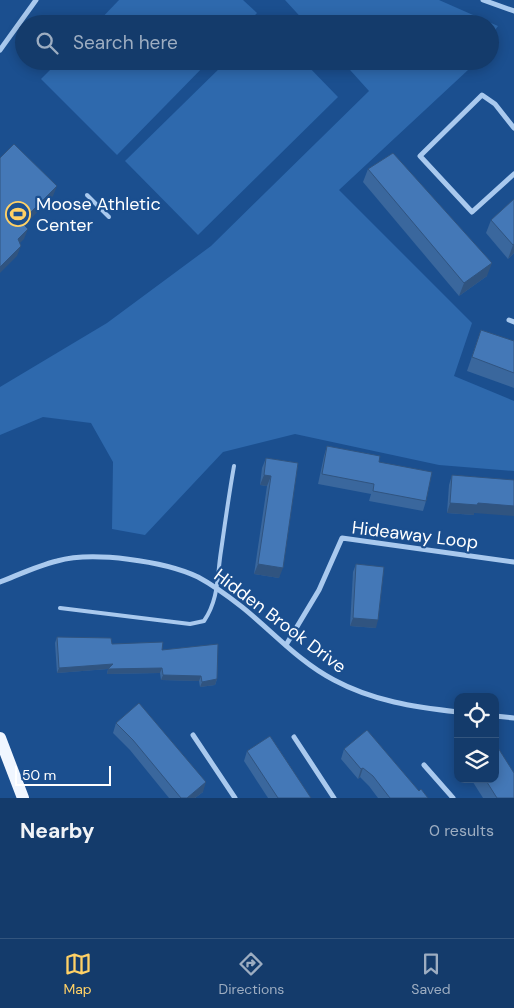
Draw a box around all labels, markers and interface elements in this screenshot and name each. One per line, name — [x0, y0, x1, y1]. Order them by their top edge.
search box — [15, 15, 499, 70]
icon: search — [33, 29, 61, 57]
text: Search here — [73, 30, 178, 55]
place label: Moose Athletic Center — [36, 192, 161, 237]
sports icon: Moose Athletic Center — [5, 201, 31, 227]
street label: Hideaway Loop — [350, 515, 480, 555]
street label: Hidden Brook Drive — [209, 563, 351, 679]
map controls — [454, 693, 499, 783]
button: locate — [454, 693, 499, 738]
button: layers — [454, 738, 499, 783]
scale bar — [15, 763, 111, 786]
text: 50 m — [22, 766, 56, 784]
text: Nearby — [20, 817, 94, 845]
text: 0 results — [429, 820, 494, 841]
tab: Map — [63, 950, 92, 998]
tab: Directions — [219, 950, 284, 998]
tab: Saved — [411, 950, 451, 998]

